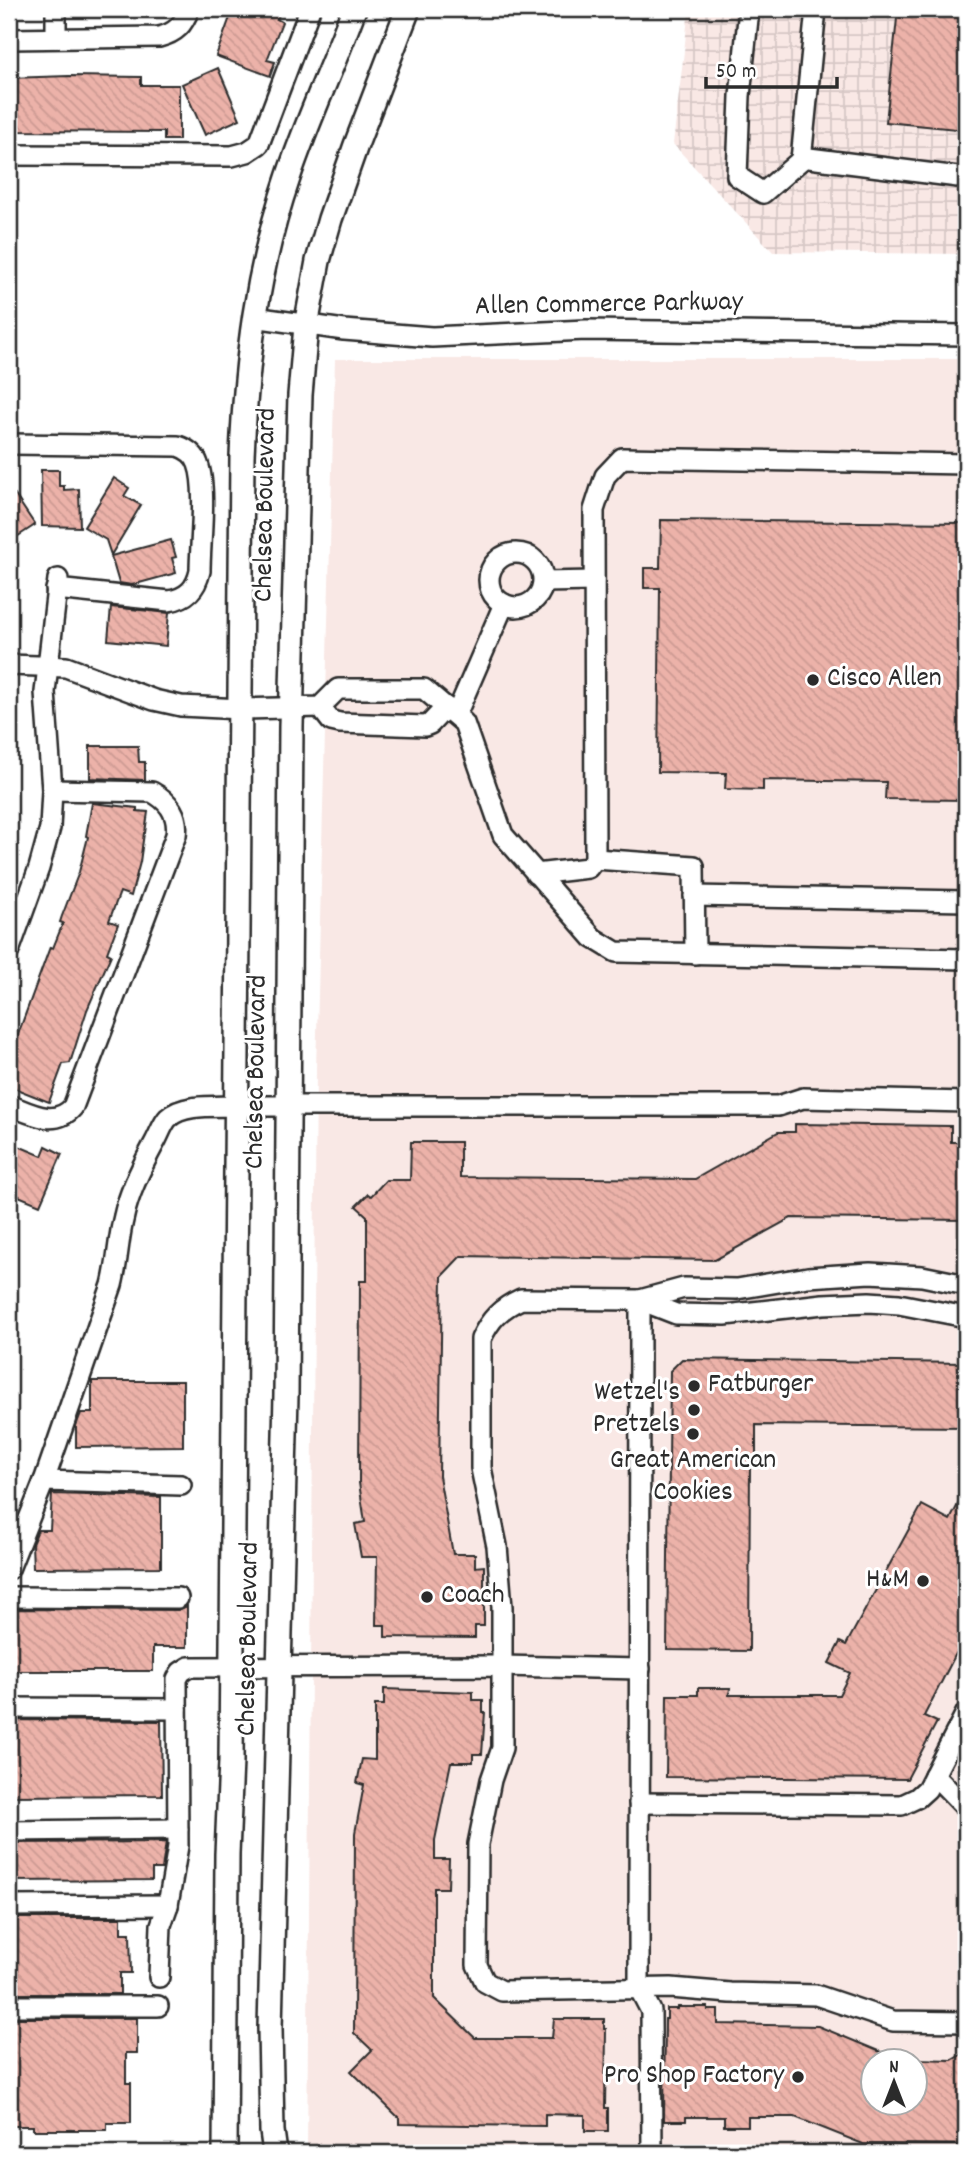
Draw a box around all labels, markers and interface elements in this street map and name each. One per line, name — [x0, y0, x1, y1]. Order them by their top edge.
scale bar — [706, 46, 837, 90]
text: 50 m — [716, 58, 756, 88]
street label: Allen Commerce Parkway — [475, 284, 744, 328]
street label: Chelsea Boulevard — [245, 407, 289, 603]
place label: Cisco Allen — [827, 660, 942, 700]
marker: Cisco Allen — [805, 672, 821, 688]
street label: Chelsea Boulevard — [236, 974, 280, 1170]
place label: Fatburger — [708, 1366, 814, 1406]
place label: Wetzel's Pretzels — [593, 1374, 680, 1446]
marker: Fatburger — [686, 1378, 702, 1394]
marker: Wetzel's Pretzels — [686, 1402, 702, 1418]
marker: Great American Cookies — [685, 1426, 701, 1442]
place label: Great American Cookies — [610, 1442, 776, 1514]
street label: Chelsea Boulevard — [228, 1541, 272, 1737]
place label: H&M — [866, 1561, 909, 1601]
marker: H&M — [915, 1573, 931, 1589]
place label: Coach — [441, 1577, 505, 1617]
marker: Coach — [419, 1589, 435, 1605]
north arrow — [860, 2046, 930, 2116]
text: N — [889, 2055, 899, 2082]
place label: Pro Shop Factory — [604, 2057, 785, 2097]
marker: Pro Shop Factory — [790, 2069, 806, 2085]

